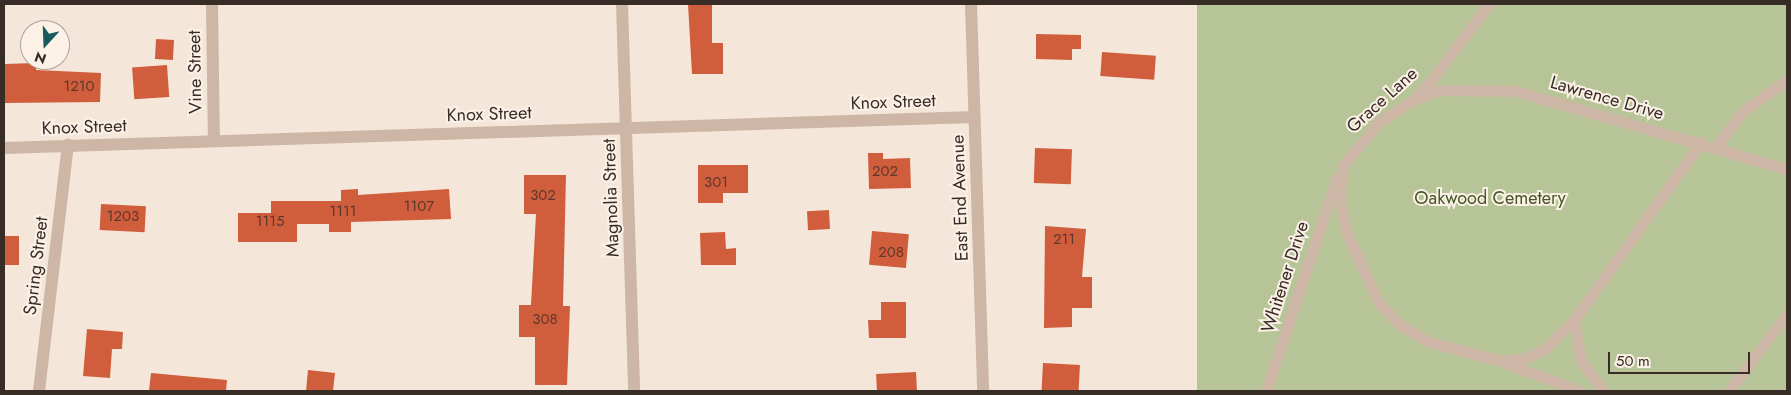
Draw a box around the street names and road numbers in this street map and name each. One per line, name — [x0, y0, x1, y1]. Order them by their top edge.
street label: Vine Street — [183, 30, 207, 114]
street label: Grace Lane — [1342, 63, 1422, 137]
street label: Lawrence Drive — [1548, 72, 1666, 124]
street label: Knox Street — [850, 90, 936, 114]
street label: Knox Street — [446, 102, 532, 126]
street label: Knox Street — [41, 115, 127, 139]
street label: East End Avenue — [947, 134, 973, 262]
street label: Magnolia Street — [598, 138, 624, 258]
street label: Spring Street — [19, 216, 53, 316]
street label: Whitener Drive — [1257, 219, 1313, 335]

